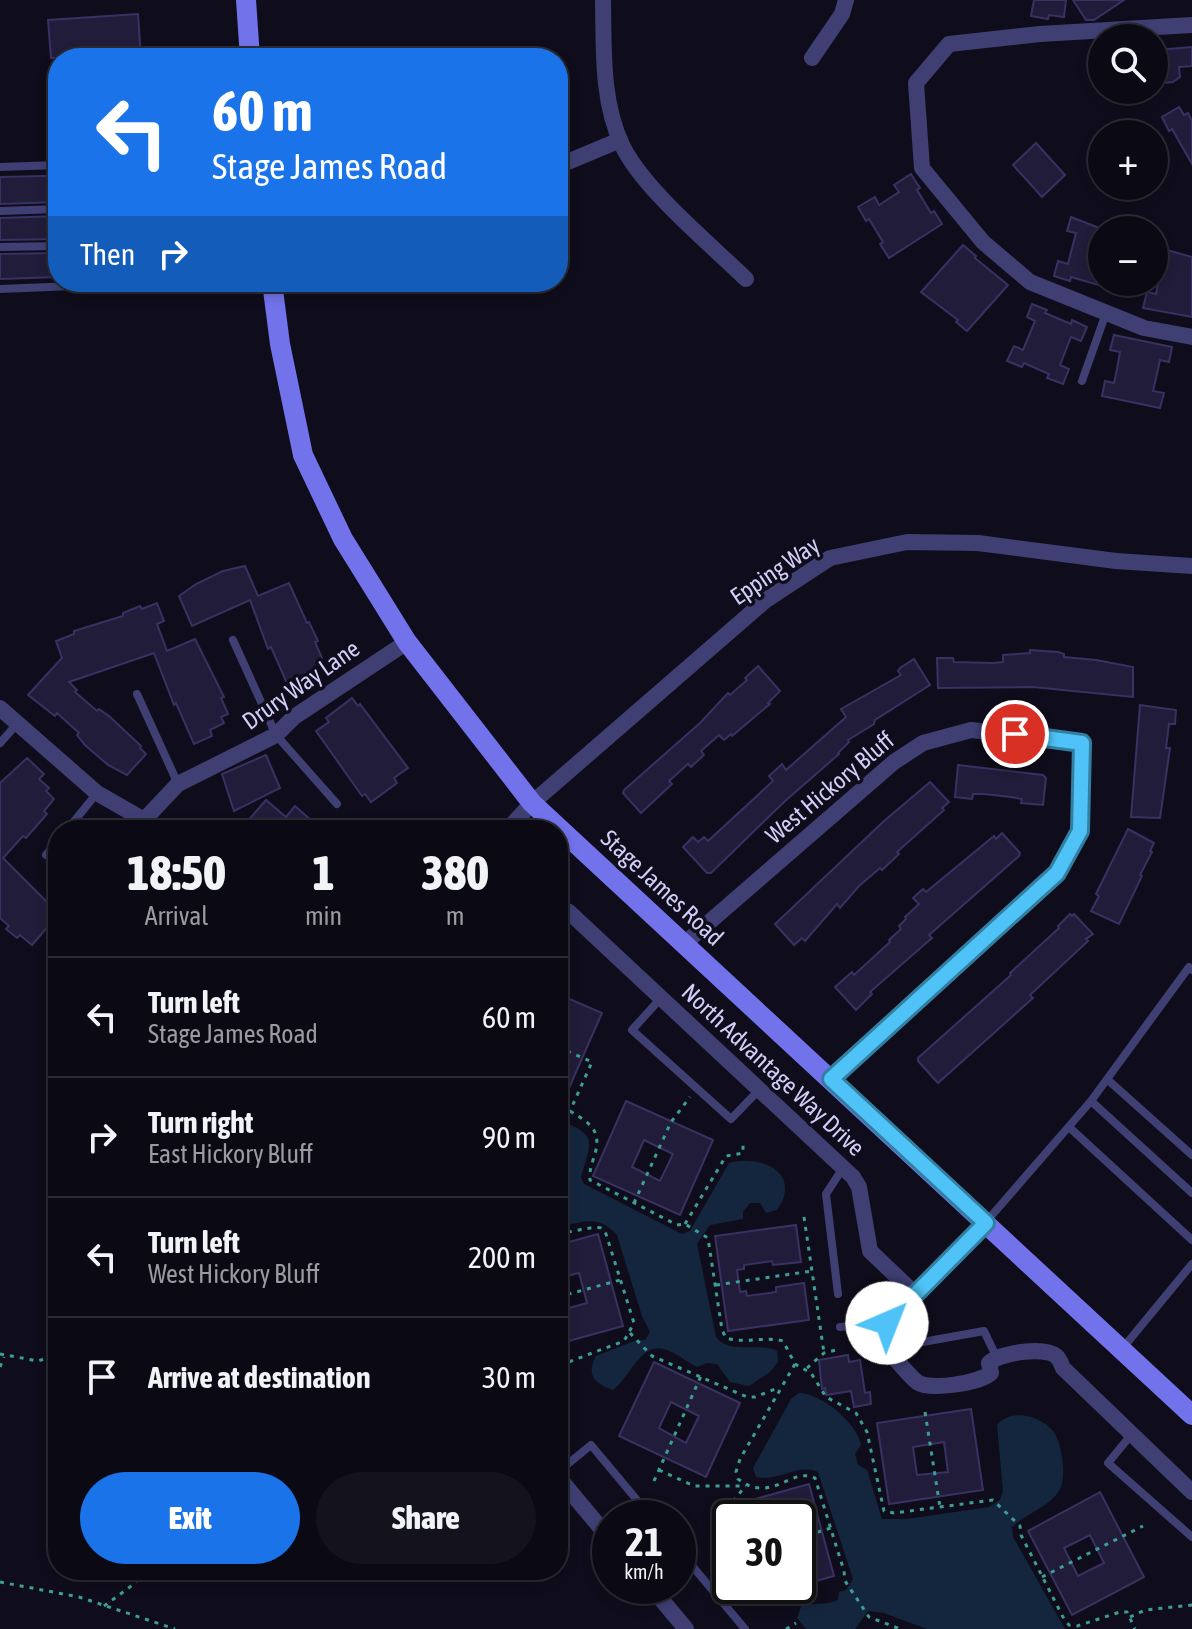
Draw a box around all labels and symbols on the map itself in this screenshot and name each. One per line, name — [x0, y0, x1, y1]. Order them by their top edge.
street label: Epping Way — [725, 531, 824, 610]
street label: Drury Way Lane — [237, 634, 364, 735]
pin — [981, 700, 1049, 768]
street label: West Hickory Bluff — [760, 726, 899, 849]
street label: Stage James Road — [596, 824, 729, 951]
street label: North Advantage Way Drive — [677, 978, 870, 1161]
position arrow — [845, 1281, 929, 1365]
speed limit sign: 30 — [712, 1500, 816, 1604]

